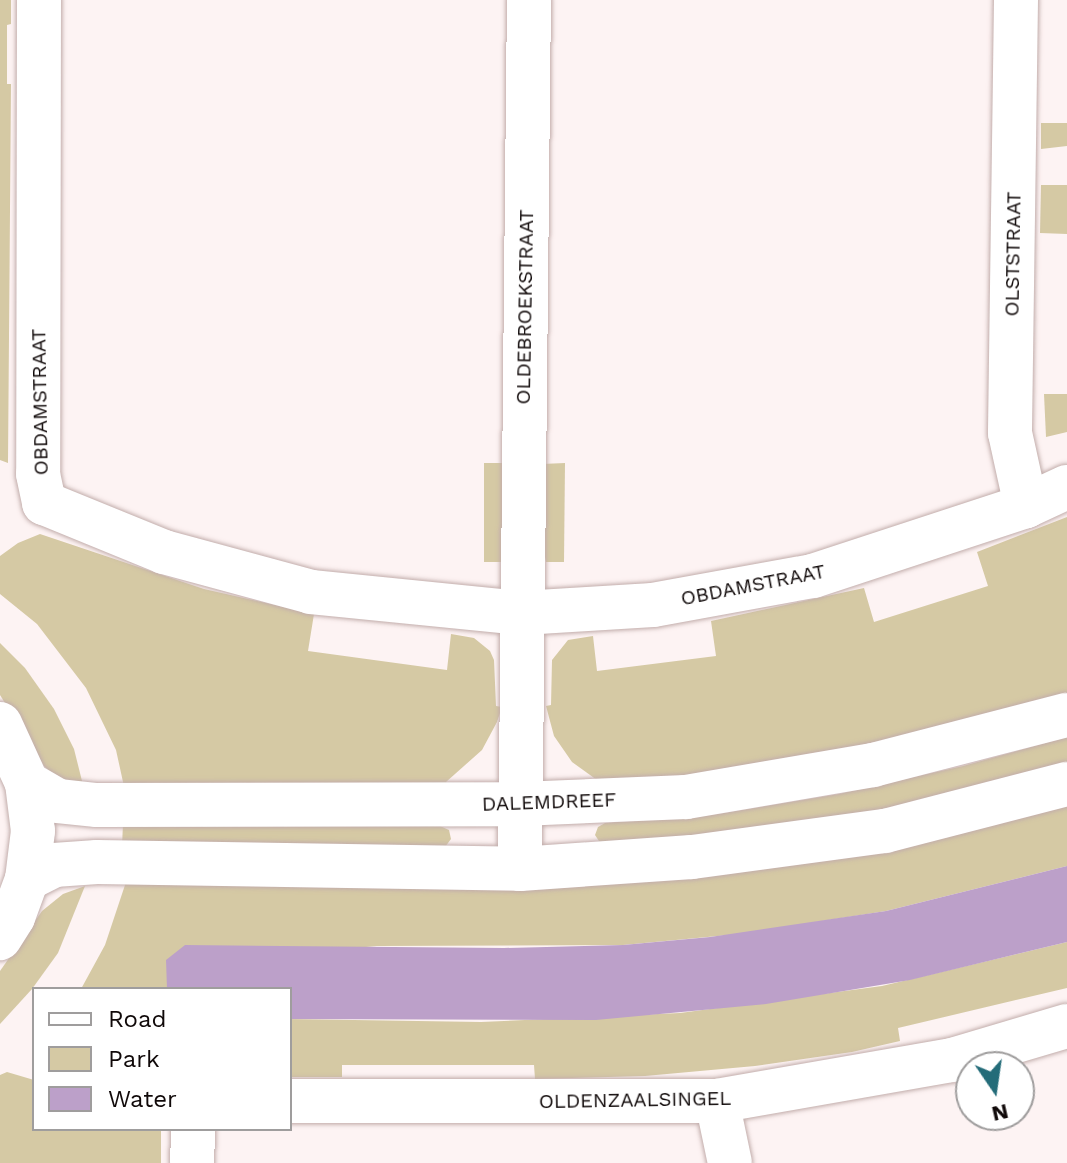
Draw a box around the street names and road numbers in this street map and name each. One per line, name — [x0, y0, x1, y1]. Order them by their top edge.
street label: OLSTSTRAAT — [1000, 191, 1026, 317]
street label: OLDEBROEKSTRAAT — [511, 209, 539, 405]
street label: OBDAMSTRAAT — [27, 329, 53, 475]
street label: OBDAMSTRAAT — [679, 559, 827, 611]
street label: DALEMDREEF — [481, 788, 617, 816]
street label: OLDENZAALSINGEL — [539, 1086, 731, 1114]

